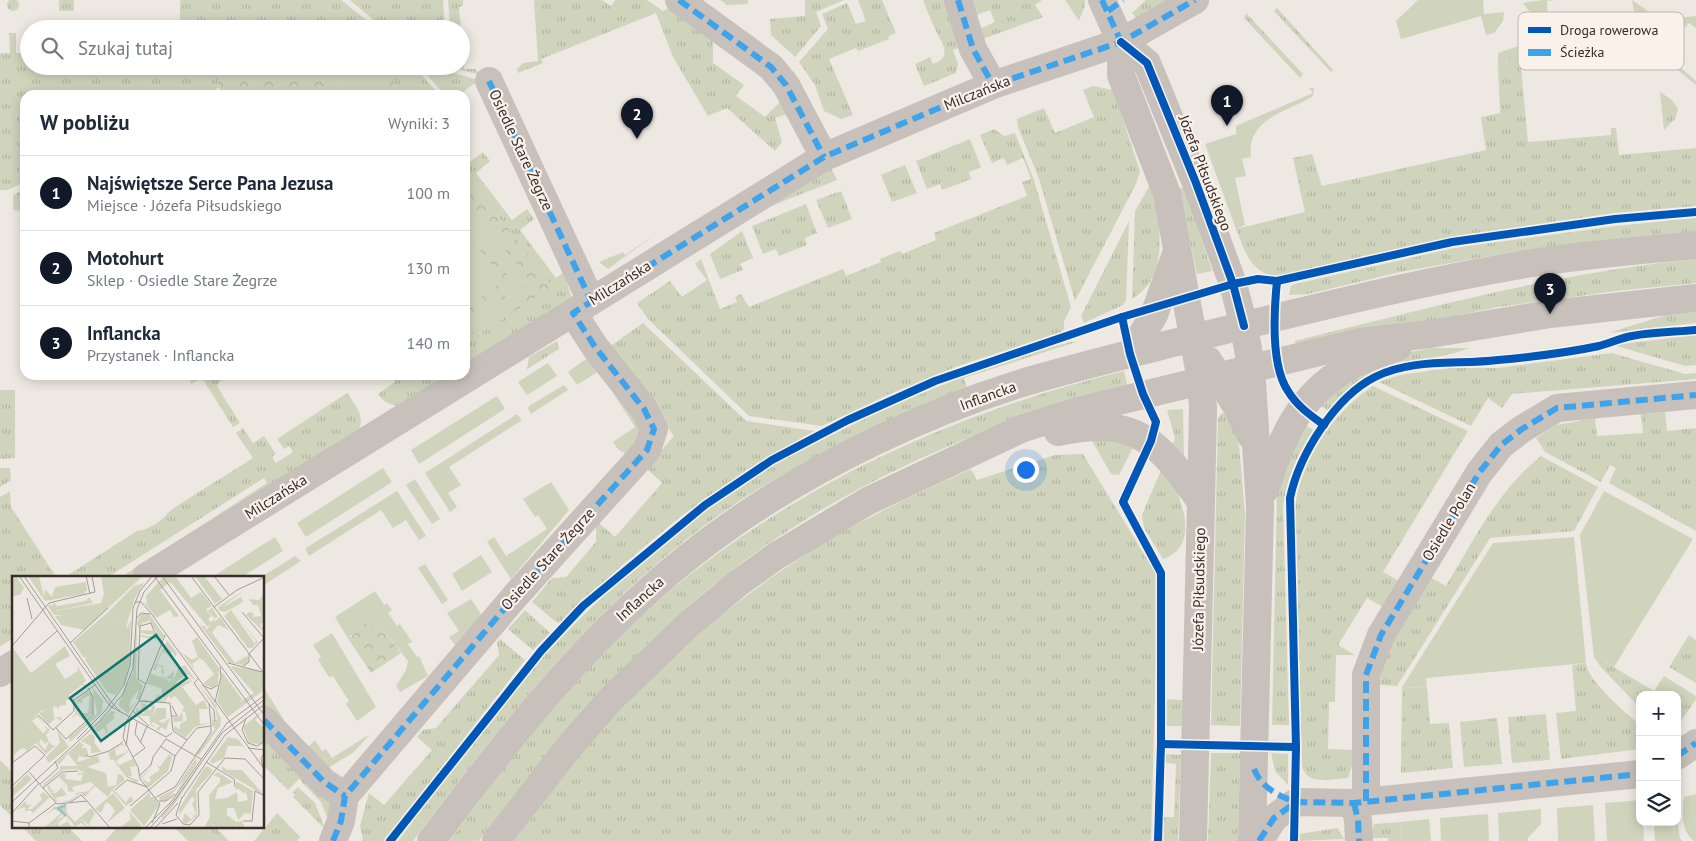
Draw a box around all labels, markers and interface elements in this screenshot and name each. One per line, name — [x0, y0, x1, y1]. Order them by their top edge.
legend — [1518, 12, 1684, 70]
search box — [20, 20, 470, 75]
text: Droga rowerowa — [1560, 21, 1658, 39]
icon: search — [38, 34, 66, 62]
text: Szukaj tutaj — [78, 36, 173, 60]
text: Ścieżka — [1560, 43, 1604, 61]
street label: Milczańska — [941, 71, 1013, 114]
pin: 1 — [1211, 85, 1243, 126]
street label: Osiedle Stare Żegrze — [485, 86, 558, 213]
pin: 2 — [621, 98, 653, 139]
text: W pobliżu — [40, 109, 129, 136]
street label: Józefa Piłsudskiego — [1174, 111, 1236, 234]
text: Wyniki: 3 — [388, 113, 450, 133]
text: Najświętsze Serce Pana Jezusa — [87, 171, 334, 195]
text: 1 — [51, 183, 61, 203]
text: 100 m — [407, 183, 450, 203]
text: Miejsce · Józefa Piłsudskiego — [87, 195, 282, 215]
text: Motohurt — [87, 246, 164, 270]
street label: Milczańska — [585, 256, 654, 309]
text: 2 — [51, 258, 61, 278]
text: 130 m — [407, 258, 450, 278]
text: Sklep · Osiedle Stare Żegrze — [87, 270, 277, 290]
pin: 3 — [1534, 273, 1566, 314]
text: Inflancka — [87, 321, 161, 345]
text: 3 — [51, 333, 61, 353]
text: 140 m — [407, 333, 450, 353]
text: Przystanek · Inflancka — [87, 345, 235, 365]
street label: Inflancka — [957, 377, 1018, 414]
your location — [1013, 457, 1039, 483]
street label: Milczańska — [241, 470, 310, 523]
street label: Osiedle Polan — [1418, 479, 1479, 564]
street label: Osiedle Stare Żegrze — [497, 504, 599, 614]
street label: Józefa Piłsudskiego — [1188, 527, 1209, 652]
street label: Inflancka — [612, 572, 668, 625]
inset map — [12, 576, 265, 828]
map controls — [1636, 691, 1681, 826]
button: + — [1636, 691, 1681, 736]
button: − — [1636, 736, 1681, 781]
button: layers — [1636, 781, 1681, 826]

